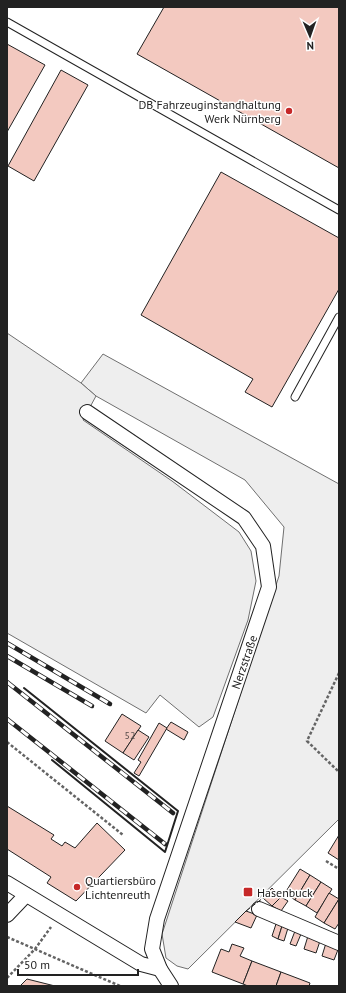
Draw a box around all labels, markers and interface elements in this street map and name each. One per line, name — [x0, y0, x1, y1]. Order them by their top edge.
north arrow — [290, 16, 330, 56]
text: N — [306, 39, 314, 53]
place label: DB Fahrzeuginstandhaltung Werk Nürnberg — [139, 97, 281, 126]
marker: DB Fahrzeuginstandhaltung Werk Nürnberg — [284, 106, 294, 116]
street label: Nerzstraße — [228, 633, 260, 691]
house number: 52 — [125, 729, 135, 742]
place label: Quartiersbüro Lichtenreuth — [85, 873, 156, 902]
marker: Quartiersbüro Lichtenreuth — [72, 882, 82, 892]
place label: Hasenbuck — [257, 885, 313, 900]
marker: Hasenbuck — [242, 886, 254, 898]
scale bar — [18, 951, 138, 977]
text: 50 m — [24, 957, 50, 972]

